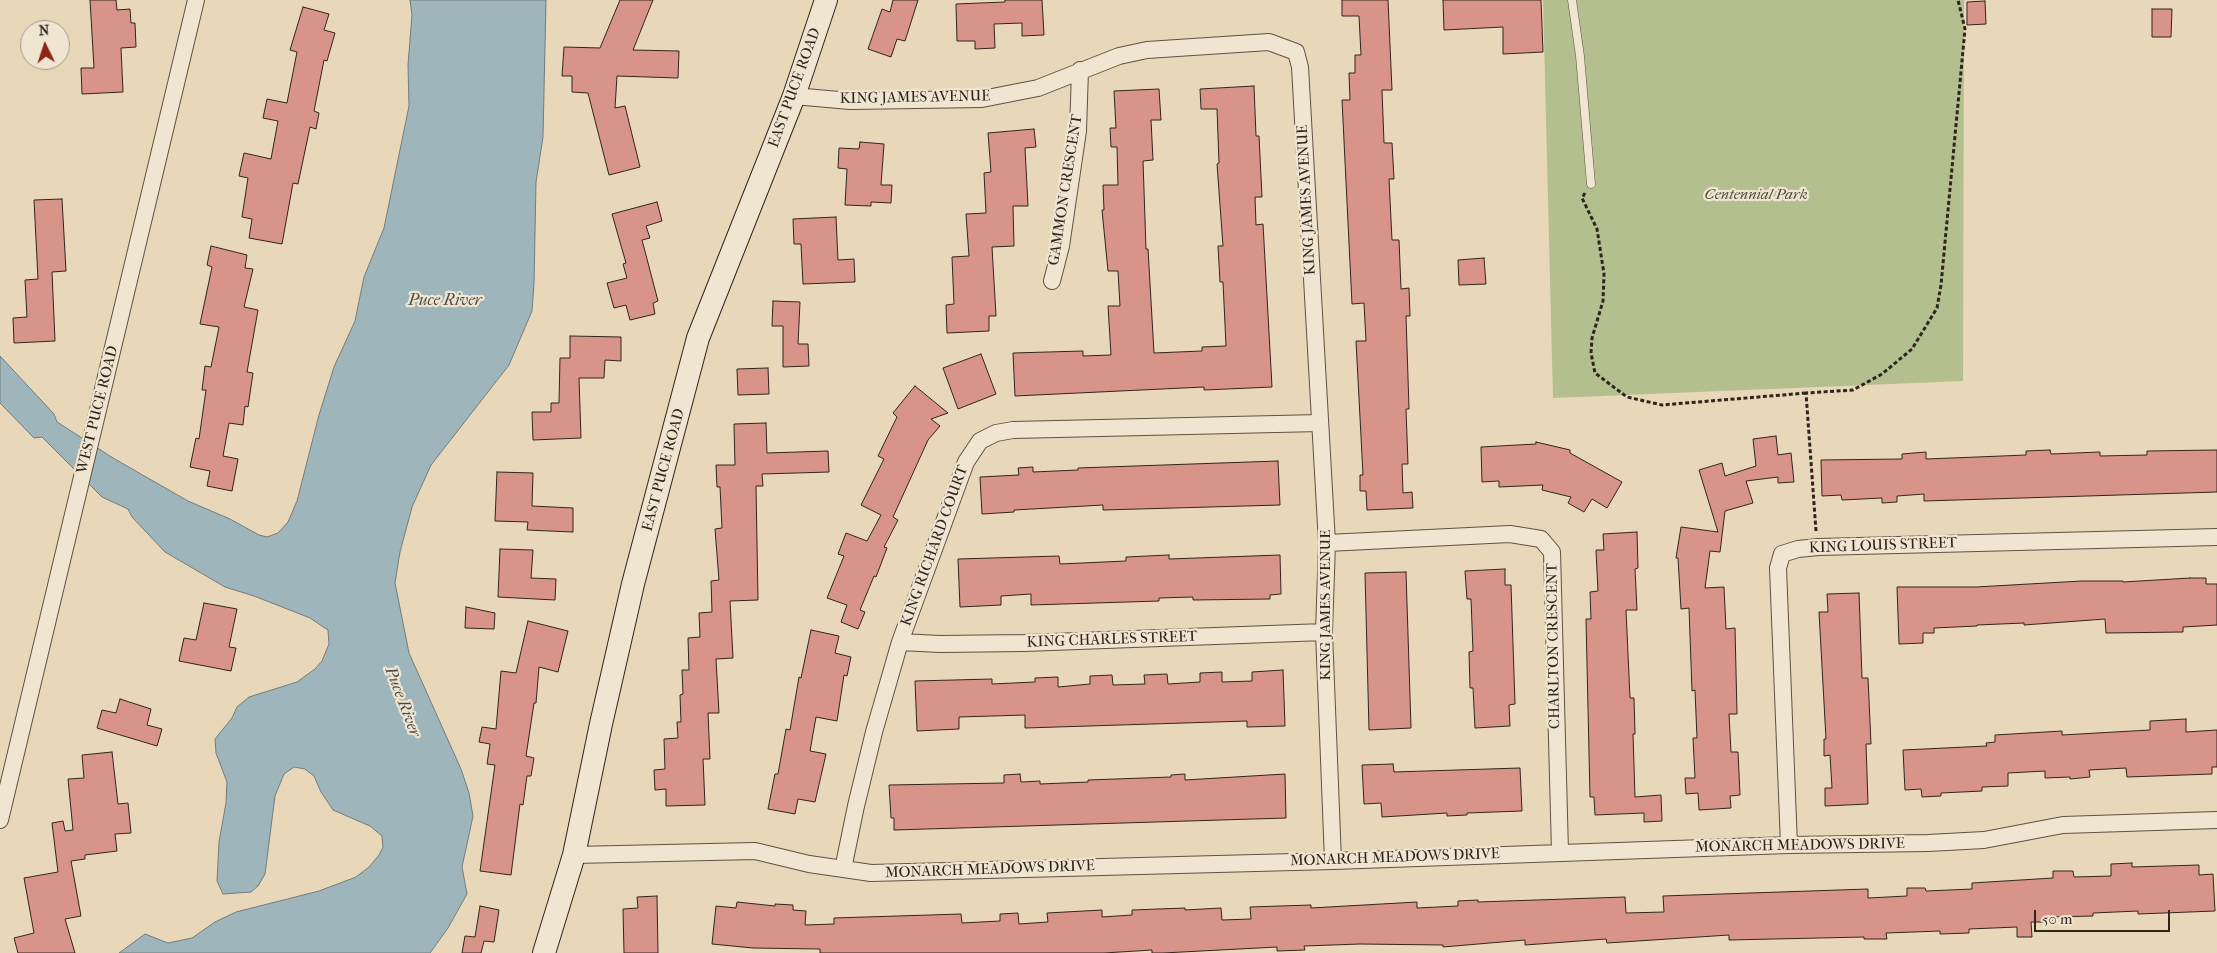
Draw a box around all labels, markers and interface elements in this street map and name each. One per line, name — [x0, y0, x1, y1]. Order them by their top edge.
north arrow — [20, 20, 70, 70]
text: N — [38, 22, 50, 39]
street label: EAST PUCE ROAD — [765, 26, 825, 150]
street label: KING JAMES AVENUE — [839, 88, 991, 108]
street label: GAMMON CRESCENT — [1045, 113, 1087, 267]
street label: KING JAMES AVENUE — [1294, 124, 1320, 276]
park label: Centennial Park — [1704, 186, 1808, 204]
water label: Puce River — [408, 291, 482, 311]
street label: WEST PUCE ROAD — [73, 344, 123, 476]
street label: EAST PUCE ROAD — [639, 407, 689, 533]
street label: KING RICHARD COURT — [898, 463, 972, 629]
street label: KING JAMES AVENUE — [1317, 530, 1335, 680]
street label: KING LOUIS STREET — [1809, 534, 1957, 558]
street label: CHARLTON CRESCENT — [1544, 563, 1564, 729]
street label: KING CHARLES STREET — [1026, 628, 1198, 652]
water label: Puce River — [380, 664, 424, 740]
street label: MONARCH MEADOWS DRIVE — [1695, 835, 1905, 857]
street label: MONARCH MEADOWS DRIVE — [1290, 845, 1500, 871]
street label: MONARCH MEADOWS DRIVE — [885, 857, 1095, 883]
scale bar — [2037, 900, 2173, 932]
text: 50 m — [2042, 910, 2072, 928]

